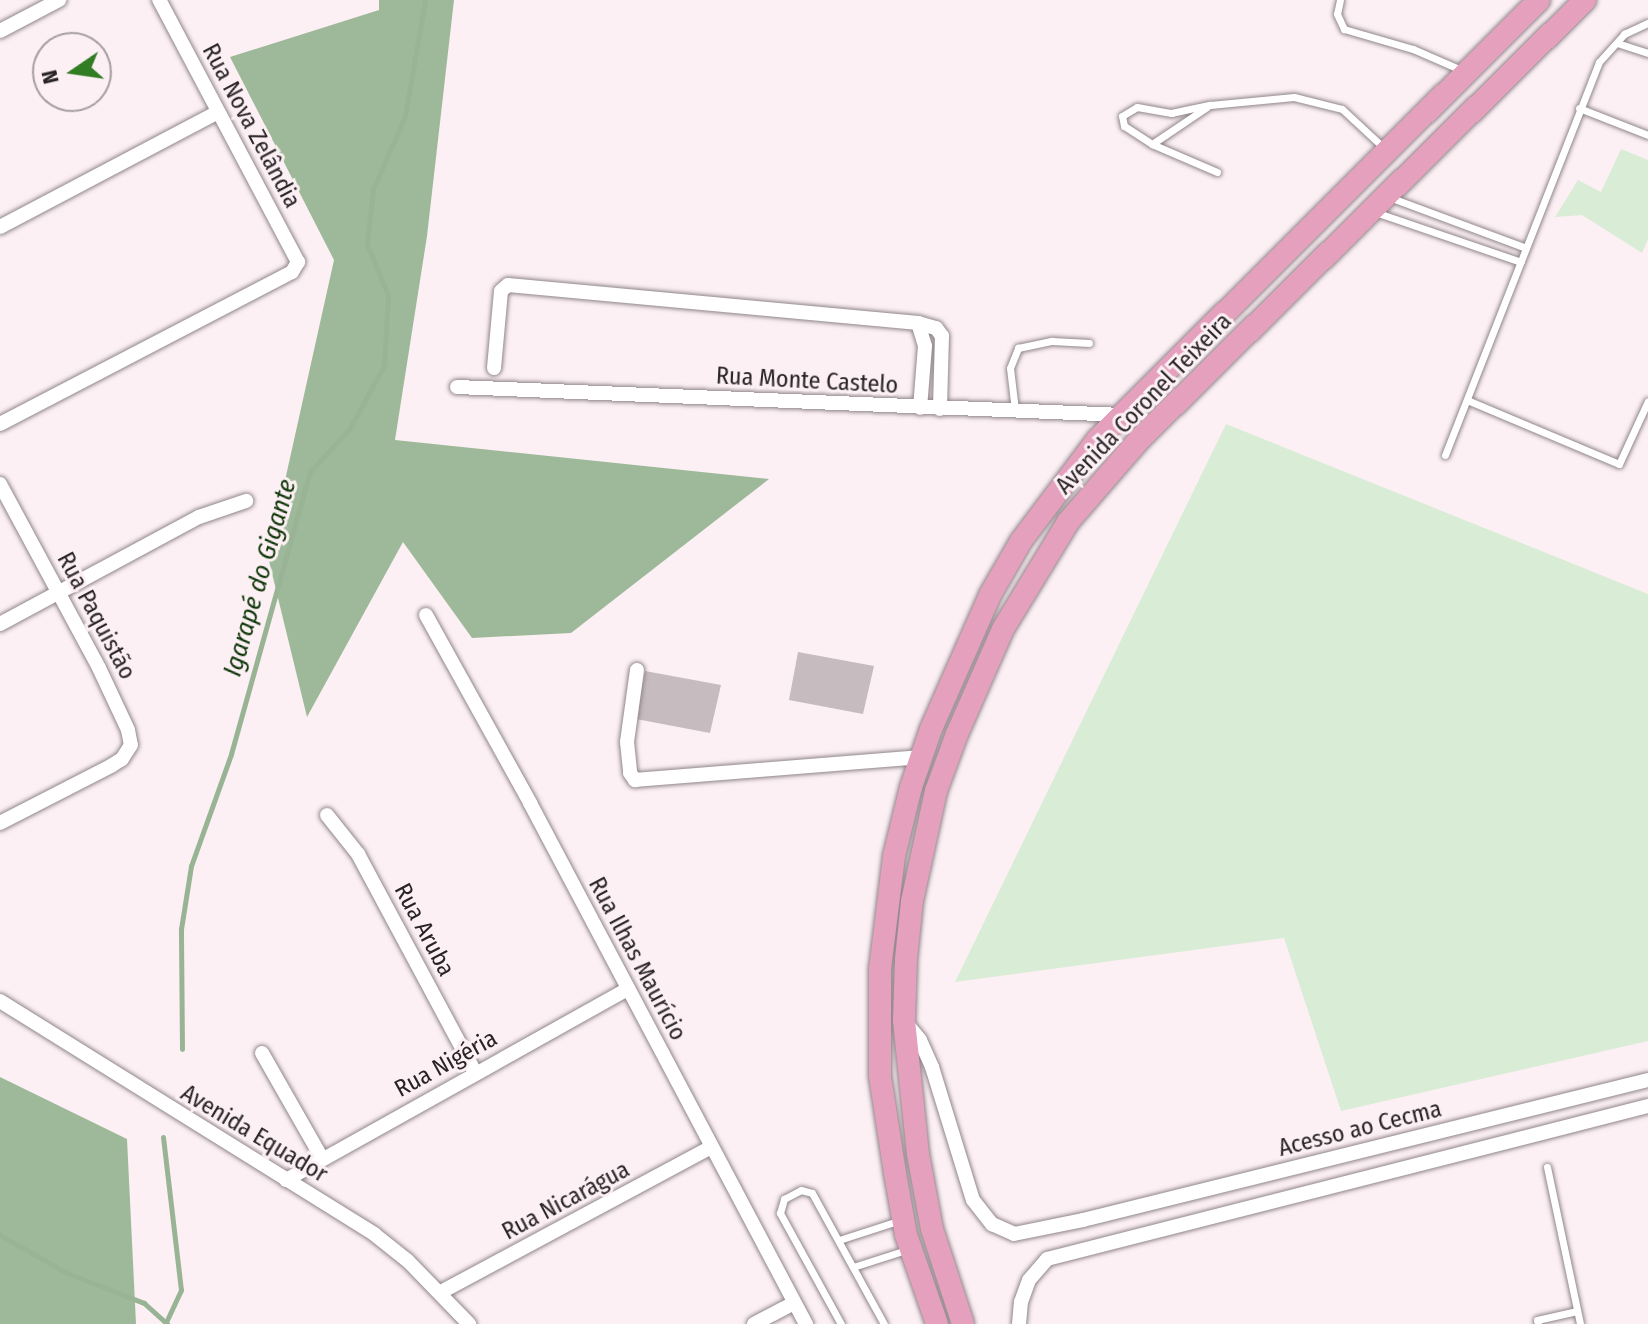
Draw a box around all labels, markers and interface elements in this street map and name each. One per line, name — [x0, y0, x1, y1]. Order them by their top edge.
north arrow — [32, 32, 112, 112]
street label: Rua Nova Zelândia — [196, 39, 306, 213]
text: N — [35, 68, 65, 87]
street label: Avenida Coronel Teixeira — [1050, 308, 1238, 500]
street label: Rua Monte Castelo — [715, 362, 899, 400]
water label: Igarapé do Gigante — [217, 476, 303, 680]
street label: Rua Paquistão — [50, 547, 142, 685]
street label: Rua Ilhas Maurício — [582, 873, 692, 1045]
street label: Rua Aruba — [388, 879, 460, 981]
street label: Rua Nigéria — [390, 1024, 502, 1104]
street label: Avenida Equador — [176, 1079, 332, 1189]
street label: Acesso ao Cecma — [1276, 1095, 1444, 1163]
street label: Rua Nicarágua — [497, 1155, 635, 1247]

